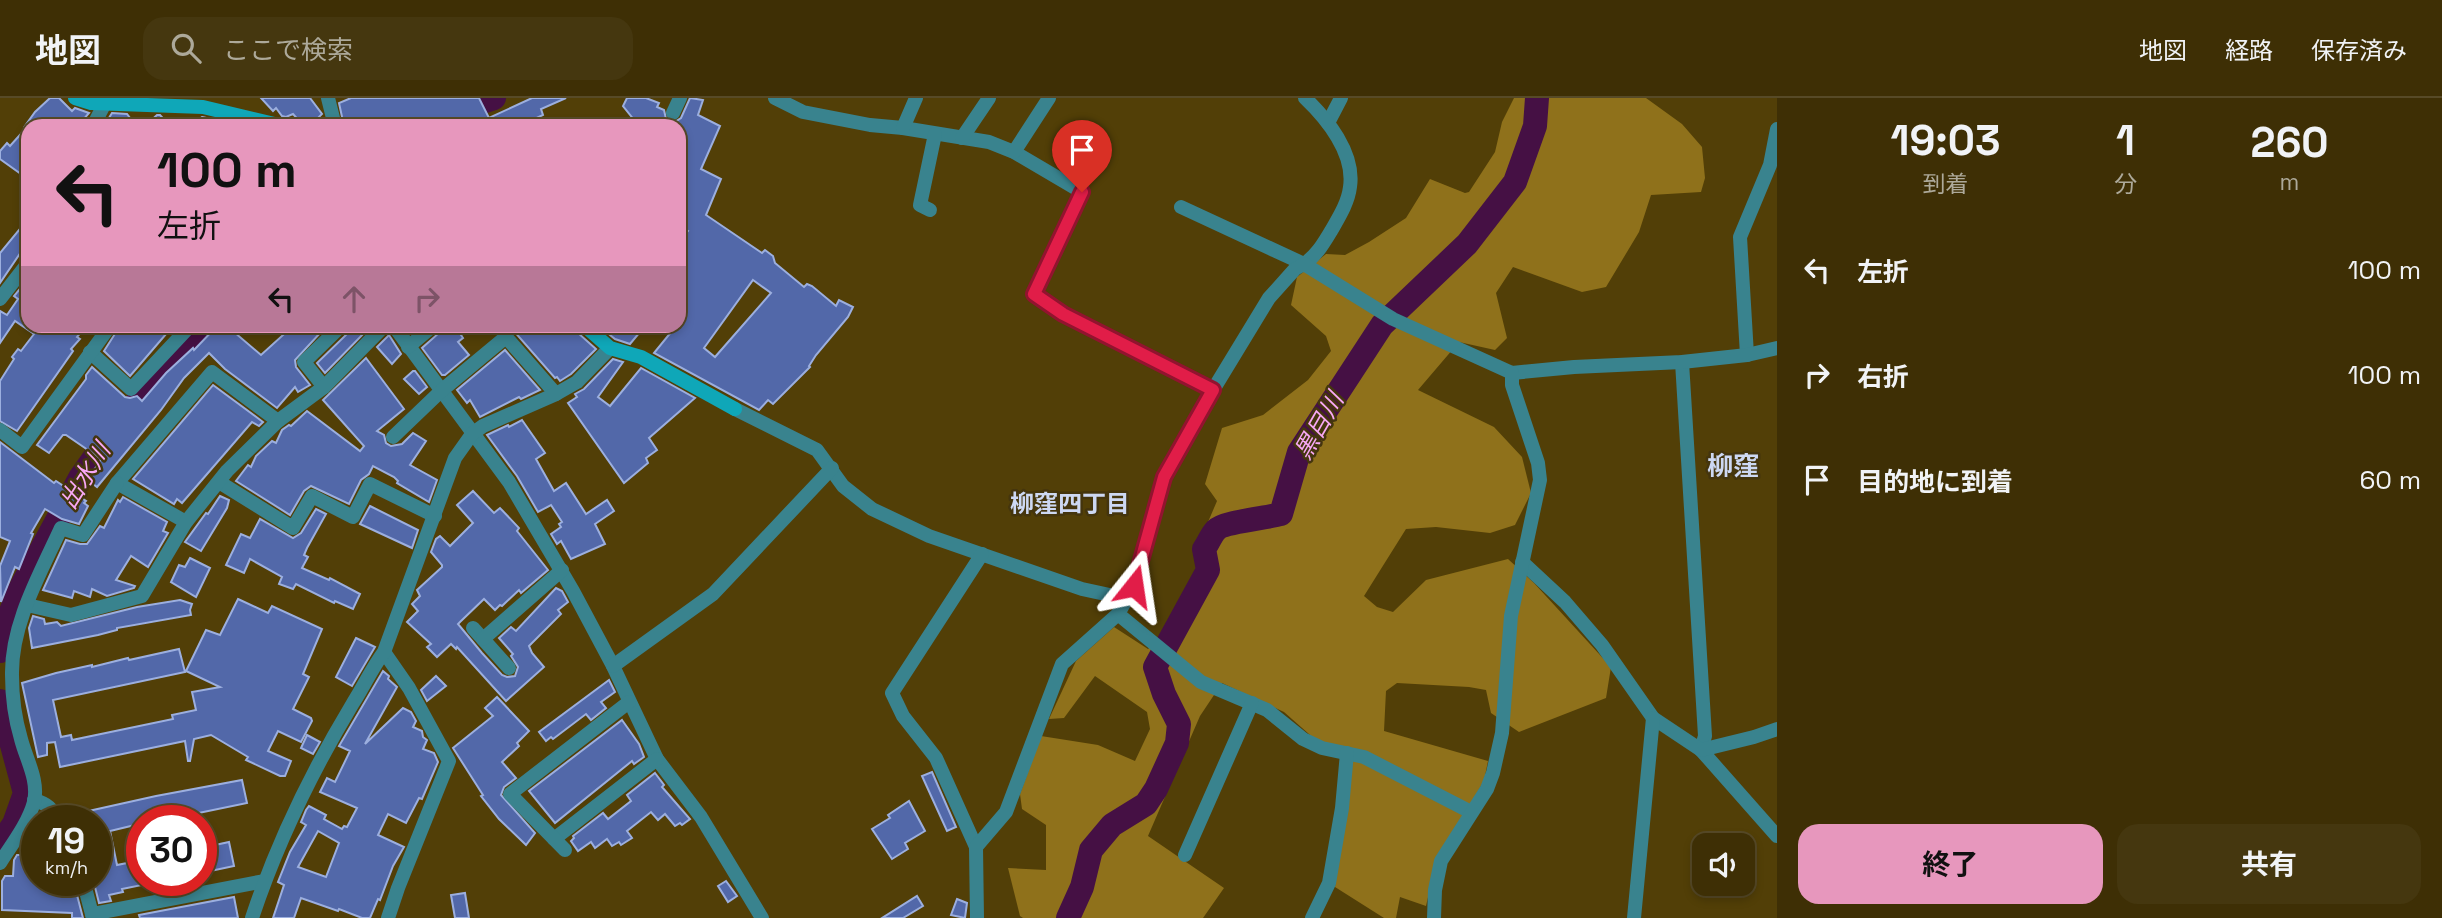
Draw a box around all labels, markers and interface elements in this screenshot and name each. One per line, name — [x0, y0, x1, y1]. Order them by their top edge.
search box — [143, 17, 633, 80]
icon: search — [167, 29, 205, 67]
text: 地図 — [35, 30, 101, 72]
text: ここで検索 — [223, 33, 353, 67]
text: 地図 — [2139, 35, 2187, 66]
text: 経路 — [2225, 35, 2273, 66]
text: 保存済み — [2311, 35, 2407, 66]
text: 19:03 — [1890, 114, 2001, 167]
text: 1 — [2116, 114, 2135, 167]
text: 260 — [2250, 116, 2329, 169]
pin — [1052, 120, 1112, 192]
icon: arrive — [1063, 131, 1101, 169]
text: 100 m — [157, 139, 297, 201]
icon: left — [42, 147, 133, 238]
text: m — [2280, 167, 2299, 197]
text: 到着 — [1923, 169, 1969, 199]
text: 分 — [2114, 169, 2137, 199]
text: 左折 — [157, 206, 221, 246]
icon: left — [1798, 251, 1836, 289]
text: 100 m — [2348, 253, 2421, 287]
text: 左折 — [1857, 255, 1909, 289]
icon: left — [262, 280, 300, 318]
icon: ahead — [335, 280, 373, 318]
icon: right — [408, 280, 446, 318]
icon: right — [1798, 356, 1836, 394]
text: 100 m — [2348, 358, 2421, 392]
text: 右折 — [1857, 360, 1909, 394]
water label: 黒目川 — [1287, 384, 1351, 465]
water label: 出水川 — [52, 434, 118, 514]
district label: 柳窪 — [1707, 449, 1759, 483]
icon: arrive — [1798, 461, 1836, 499]
text: 60 m — [2359, 463, 2421, 497]
text: 目的地に到着 — [1857, 465, 2013, 499]
district label: 柳窪四丁目 — [1010, 488, 1130, 519]
position arrow — [1097, 549, 1171, 623]
speed limit sign: 30 — [126, 805, 217, 896]
text: 19 — [48, 819, 85, 863]
button: 終了 — [1798, 824, 2103, 904]
button: 共有 — [2117, 824, 2421, 904]
map controls — [1692, 833, 1755, 896]
button: sound — [1692, 833, 1755, 896]
text: km/h — [45, 856, 88, 879]

